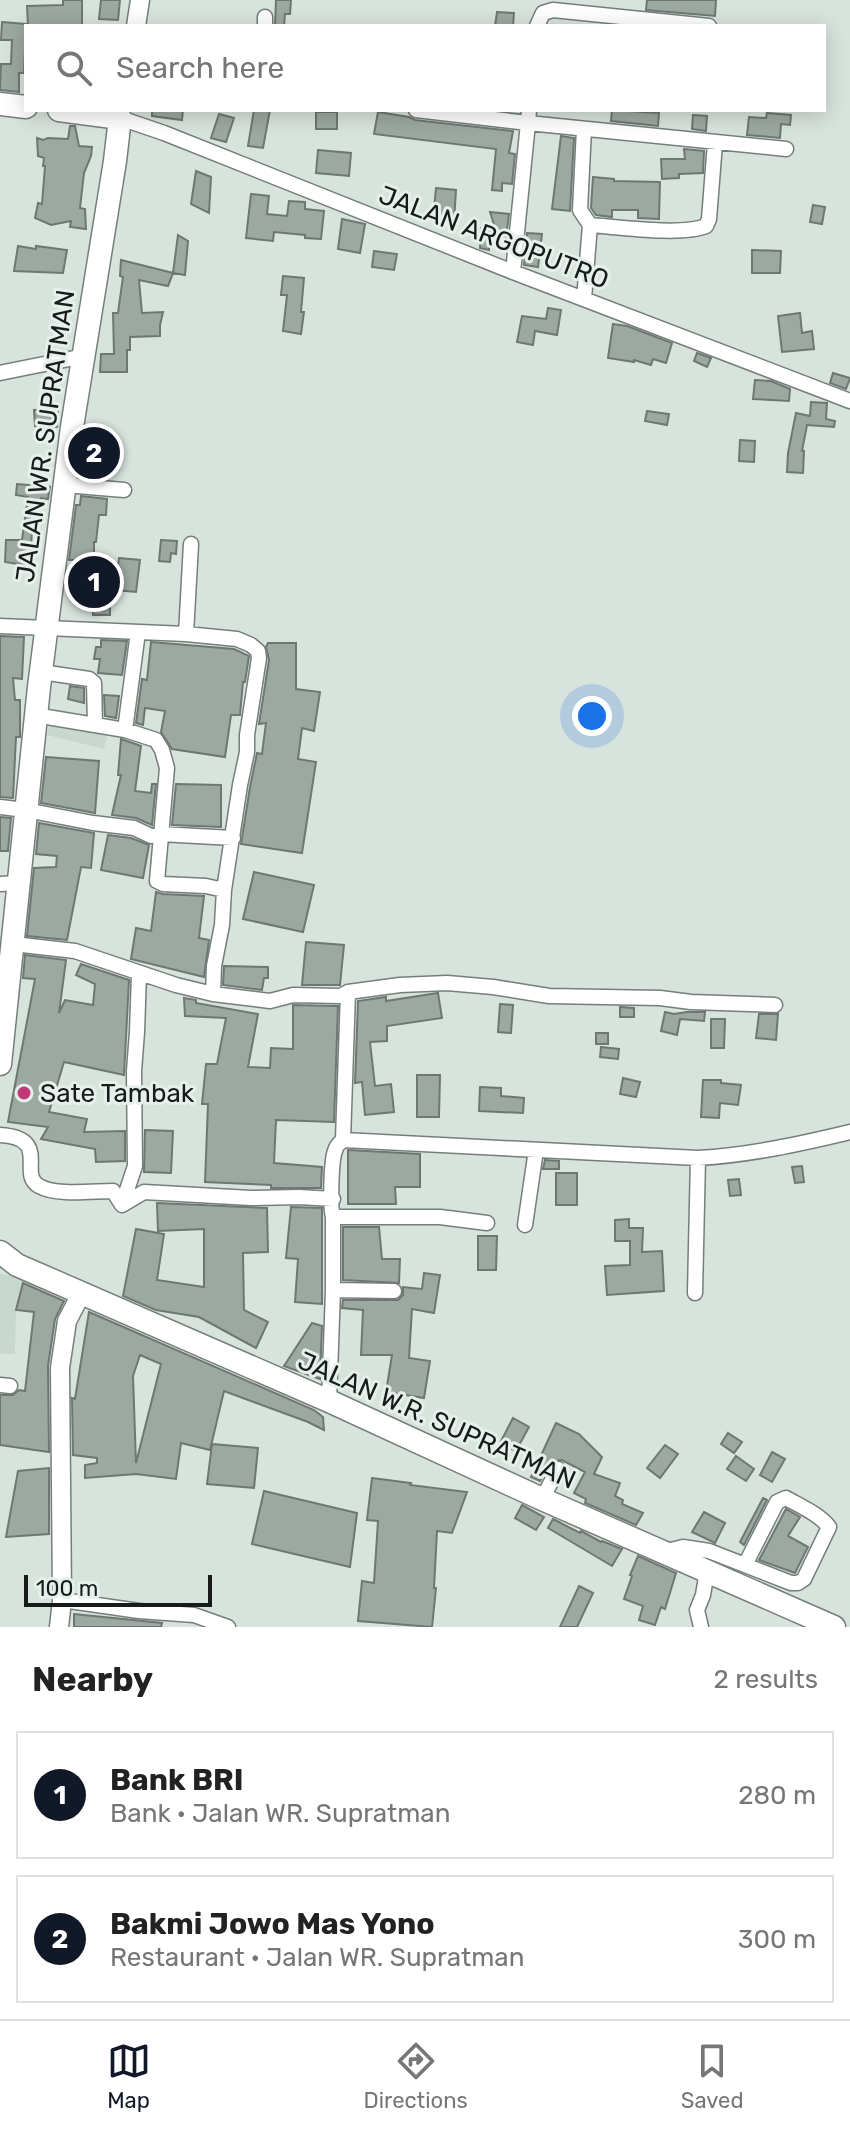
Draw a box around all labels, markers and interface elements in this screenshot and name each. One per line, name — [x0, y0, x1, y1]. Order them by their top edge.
search box — [24, 24, 826, 112]
icon: search — [52, 46, 96, 90]
text: Search here — [116, 50, 284, 86]
street label: JALAN ARGOPUTRO — [375, 179, 613, 296]
street label: JALAN WR. SUPRATMAN — [10, 288, 81, 584]
pin: 2 — [68, 423, 120, 483]
pin: 1 — [68, 552, 120, 612]
your location — [572, 696, 612, 736]
place label: Sate Tambak — [40, 1078, 195, 1109]
marker: Sate Tambak — [15, 1084, 33, 1102]
street label: JALAN W.R. SUPRATMAN — [293, 1345, 580, 1496]
scale bar — [24, 1571, 212, 1607]
text: 100 m — [36, 1575, 98, 1602]
text: Nearby — [32, 1659, 153, 1700]
text: 2 results — [714, 1664, 818, 1695]
text: Bank BRI — [110, 1762, 244, 1798]
text: 1 — [54, 1780, 66, 1811]
text: 280 m — [738, 1780, 816, 1811]
text: Bank · Jalan WR. Supratman — [110, 1798, 450, 1829]
text: Bakmi Jowo Mas Yono — [110, 1906, 435, 1942]
text: 2 — [52, 1924, 68, 1955]
text: 300 m — [738, 1924, 816, 1955]
text: Restaurant · Jalan WR. Supratman — [110, 1942, 524, 1973]
tab: Map — [107, 2039, 151, 2114]
tab: Directions — [364, 2039, 468, 2114]
tab: Saved — [681, 2039, 744, 2114]

